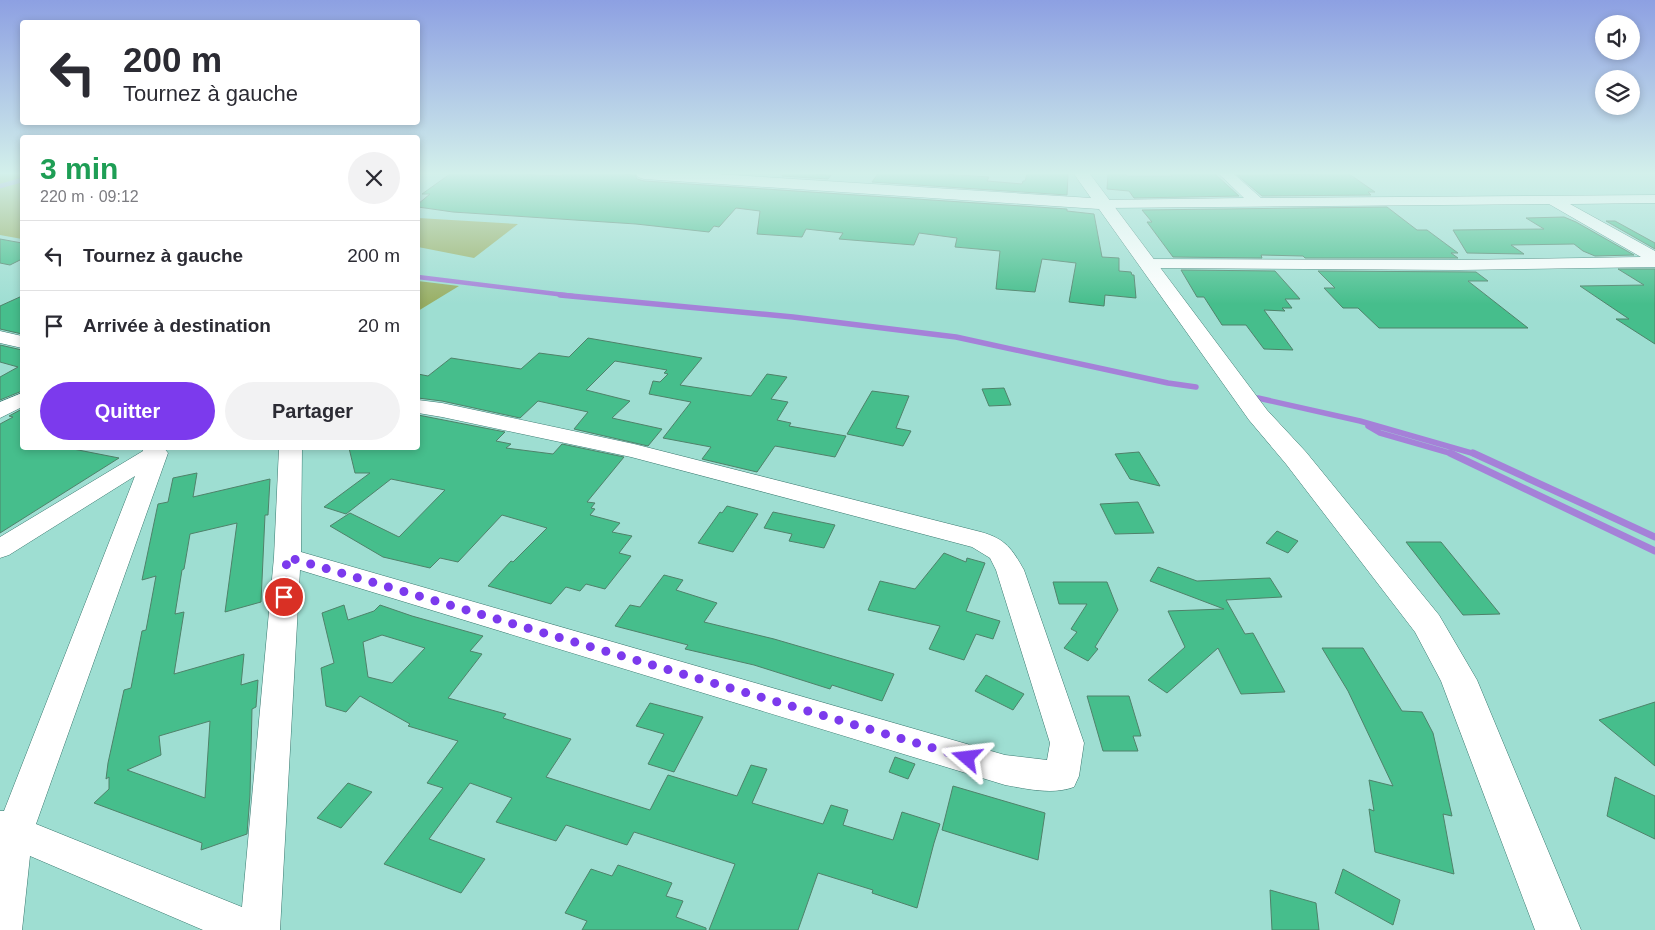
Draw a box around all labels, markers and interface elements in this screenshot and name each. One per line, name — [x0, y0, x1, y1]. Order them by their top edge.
map controls — [1595, 15, 1640, 115]
button: sound — [1595, 15, 1640, 60]
icon: left — [40, 40, 105, 105]
text: 200 m — [123, 40, 222, 79]
button: layers — [1595, 70, 1640, 115]
text: Tournez à gauche — [123, 81, 298, 106]
text: 3 min — [40, 152, 118, 185]
button: close — [348, 152, 400, 204]
text: 220 m · 09:12 — [40, 188, 139, 205]
icon: left — [40, 242, 68, 270]
text: Tournez à gauche — [83, 245, 243, 266]
text: 200 m — [347, 245, 400, 266]
icon: arrive — [40, 312, 68, 340]
text: Arrivée à destination — [83, 315, 271, 336]
text: 20 m — [358, 315, 400, 336]
button: Quitter — [40, 382, 215, 440]
button: Partager — [225, 382, 400, 440]
pin — [263, 576, 305, 618]
icon: arrive — [270, 583, 298, 611]
position arrow — [940, 731, 992, 783]

